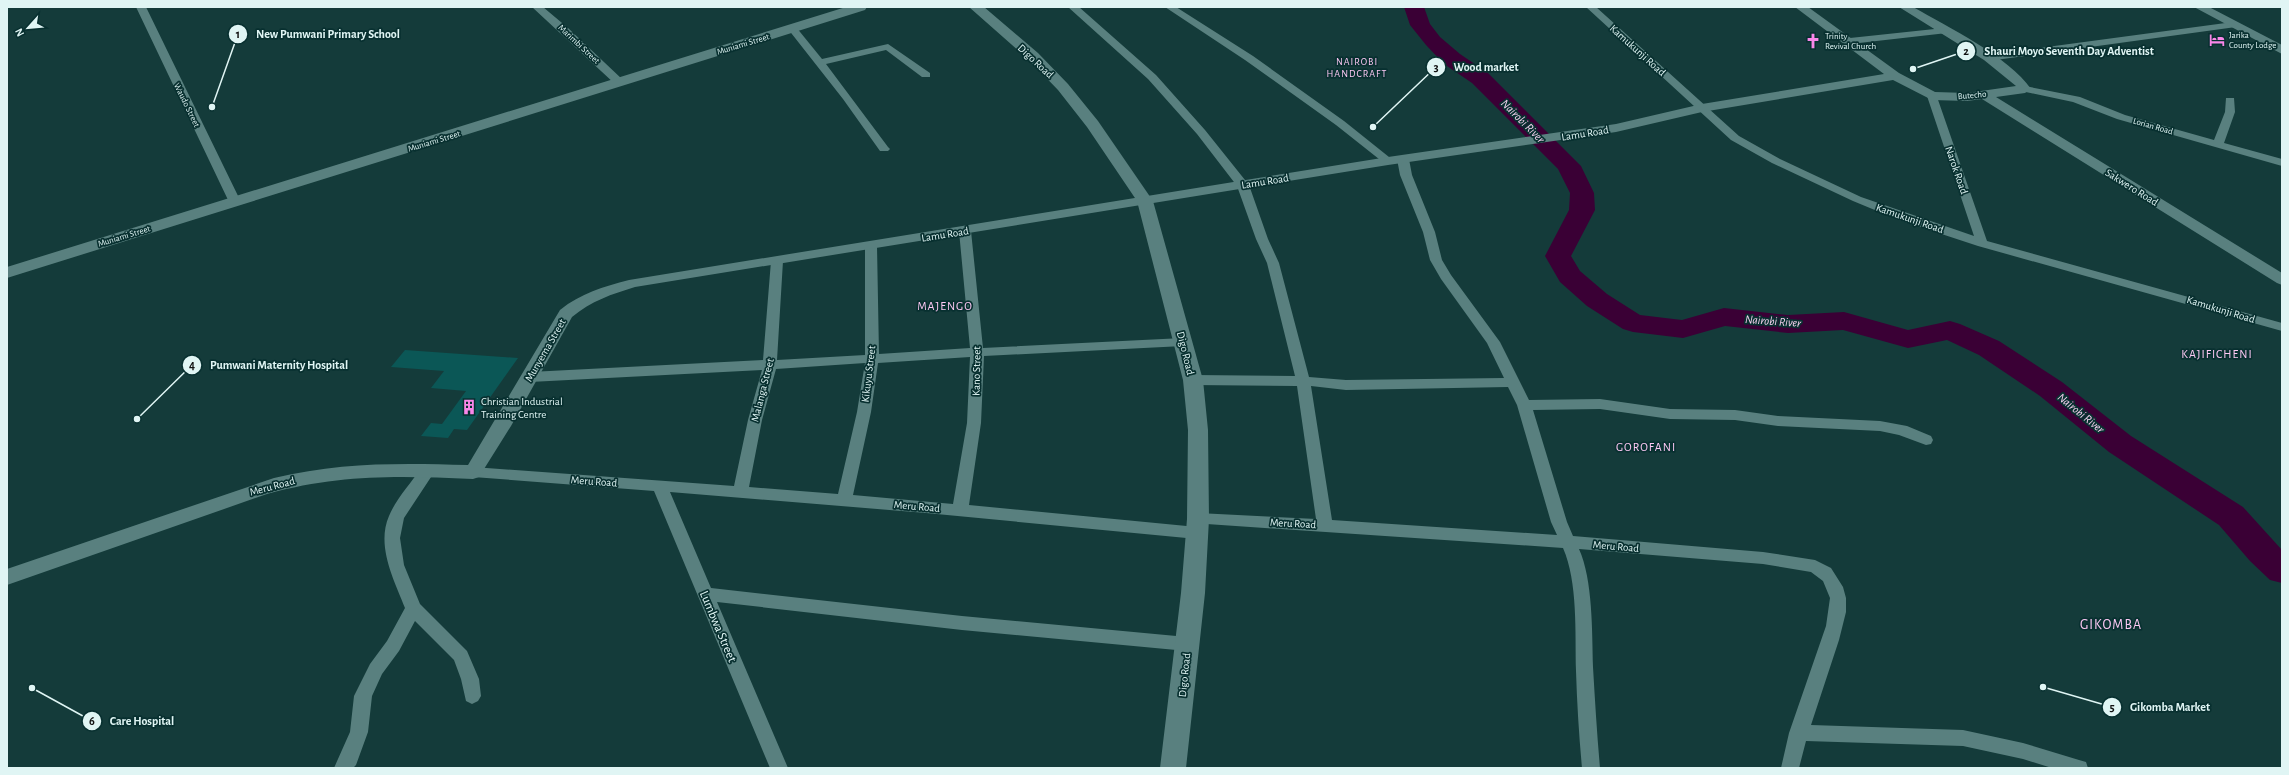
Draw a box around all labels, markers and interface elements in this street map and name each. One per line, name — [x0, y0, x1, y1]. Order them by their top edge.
north arrow — [8, 8, 48, 48]
callout: New Pumwani Primary School — [228, 22, 408, 46]
street label: Marimbi Street — [556, 23, 601, 66]
street label: Kamukunji Road — [1608, 23, 1668, 78]
text: N — [13, 26, 26, 38]
text: 1 — [236, 28, 240, 40]
text: New Pumwani Primary School — [256, 28, 400, 41]
hotel icon: Jarika County Lodge — [2208, 31, 2226, 49]
place label: Jarika County Lodge — [2229, 31, 2277, 50]
street label: Muniami Street — [716, 32, 771, 57]
church icon: Trinity Revival Church — [1804, 32, 1822, 50]
place label: Trinity Revival Church — [1825, 32, 1877, 51]
callout: Shauri Moyo Seventh Day Adventist — [1956, 39, 2162, 63]
street label: Digo Road — [1016, 42, 1056, 81]
text: 2 — [1963, 45, 1969, 57]
text: Shauri Moyo Seventh Day Adventist — [1984, 45, 2154, 58]
callout: Wood market — [1426, 55, 1527, 79]
district label: NAIROBI HANDCRAFT — [1327, 57, 1387, 79]
text: 3 — [1433, 61, 1439, 73]
text: Wood market — [1453, 61, 1519, 73]
street label: Waudo Street — [172, 82, 201, 129]
street label: Butecho — [1957, 90, 1987, 101]
water label: Nairobi River — [1499, 97, 1548, 146]
street label: Lorian Road — [2132, 116, 2174, 137]
street label: Lamu Road — [1561, 124, 1610, 143]
street label: Muniami Street — [407, 129, 462, 154]
street label: Narok Road — [1943, 145, 1970, 196]
street label: Sakwero Road — [2103, 167, 2160, 208]
street label: Lamu Road — [1241, 172, 1290, 191]
street label: Kamukunji Road — [1875, 202, 1945, 235]
street label: Muniami Street — [97, 224, 152, 249]
street label: Lamu Road — [921, 225, 970, 244]
street label: Kamukunji Road — [2185, 294, 2257, 325]
district label: MAJENGO — [917, 300, 973, 312]
water label: Nairobi River — [1745, 313, 1802, 329]
street label: Munyema Street — [523, 316, 568, 384]
street label: Digo Road — [1175, 330, 1196, 376]
street label: Kikuyu Street — [860, 345, 877, 403]
street label: Kano Street — [971, 346, 982, 396]
district label: KAJIFICHENI — [2181, 348, 2253, 360]
callout: Pumwani Maternity Hospital — [182, 353, 356, 377]
street label: Malanga Street — [749, 357, 776, 423]
text: 4 — [189, 359, 195, 371]
text: Pumwani Maternity Hospital — [210, 359, 348, 372]
water label: Nairobi River — [2055, 391, 2107, 436]
place label: Christian Industrial Training Centre — [481, 396, 563, 420]
building icon: Christian Industrial Training Centre — [460, 398, 478, 416]
district label: GOROFANI — [1616, 441, 1676, 453]
street label: Meru Road — [570, 474, 618, 489]
street label: Meru Road — [248, 475, 296, 498]
street label: Meru Road — [893, 499, 941, 514]
street label: Meru Road — [1270, 517, 1317, 530]
street label: Meru Road — [1592, 539, 1640, 554]
street label: Lumbwa Street — [697, 589, 738, 664]
district label: GIKOMBA — [2080, 618, 2142, 632]
street label: Digo Road — [1177, 652, 1192, 698]
callout: Gikomba Market — [2102, 695, 2218, 719]
text: 5 — [2109, 701, 2115, 713]
text: Gikomba Market — [2130, 701, 2210, 713]
callout: Care Hospital — [82, 709, 183, 733]
text: 6 — [89, 715, 95, 727]
text: Care Hospital — [110, 715, 174, 727]

